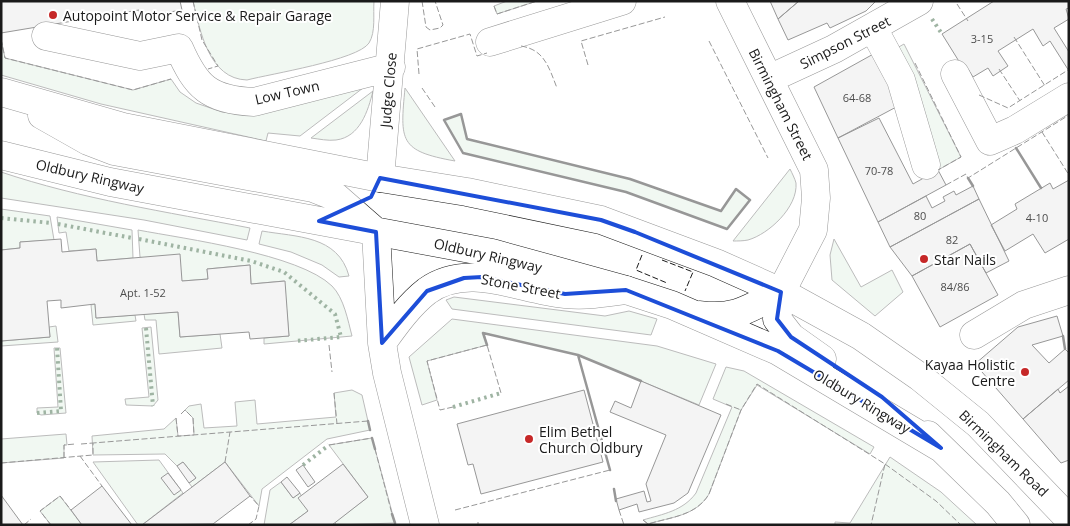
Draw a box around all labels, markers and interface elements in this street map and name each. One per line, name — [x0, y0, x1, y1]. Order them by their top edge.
place label: Autopoint Motor Service & Repair Garage — [63, 6, 332, 25]
marker: Autopoint Motor Service & Repair Garage — [47, 9, 59, 21]
street label: Simpson Street — [797, 11, 893, 73]
house number: 3-15 — [971, 31, 993, 46]
street label: Birmingham Street — [745, 45, 817, 163]
street label: Judge Close — [375, 52, 401, 130]
street label: Low Town — [253, 75, 321, 109]
house number: 64-68 — [843, 90, 871, 105]
street label: Oldbury Ringway — [34, 154, 147, 198]
house number: 70-78 — [865, 163, 893, 178]
house number: 80 — [914, 208, 926, 223]
house number: 4-10 — [1026, 210, 1048, 225]
house number: 82 — [946, 232, 958, 247]
street label: Oldbury Ringway — [432, 233, 545, 277]
place label: Star Nails — [934, 250, 996, 269]
marker: Star Nails — [918, 253, 930, 265]
street label: Stone Street — [480, 269, 562, 303]
house number: 84/86 — [940, 279, 970, 294]
house number: Apt. 1-52 — [120, 285, 166, 300]
place label: Kayaa Holistic Centre — [925, 355, 1015, 390]
street label: Oldbury Ringway — [810, 364, 915, 438]
marker: Kayaa Holistic Centre — [1019, 366, 1031, 378]
street label: Birmingham Road — [955, 405, 1053, 501]
place label: Elim Bethel Church Oldbury — [539, 422, 644, 457]
marker: Elim Bethel Church Oldbury — [523, 433, 535, 445]

